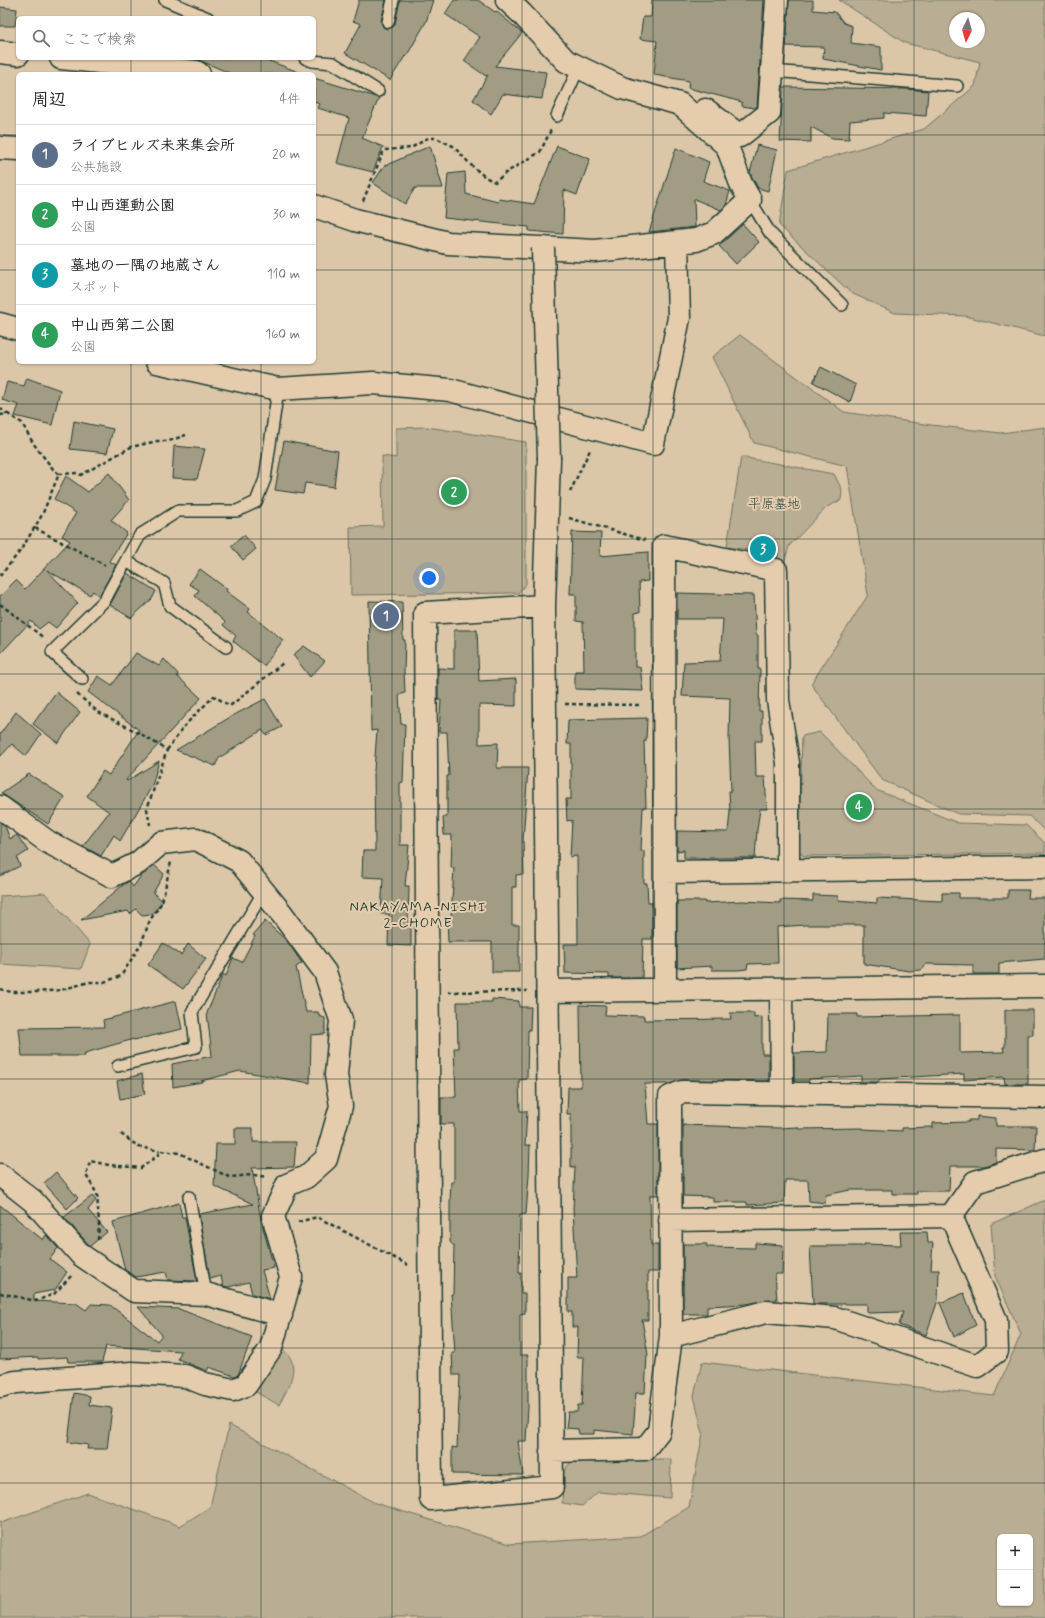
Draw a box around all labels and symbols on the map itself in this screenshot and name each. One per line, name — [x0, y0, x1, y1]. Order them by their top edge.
north arrow — [949, 12, 985, 48]
pin: 2 — [441, 477, 467, 507]
park label: 平原墓地 — [748, 496, 800, 513]
pin: 3 — [750, 534, 776, 564]
your location — [419, 568, 439, 588]
pin: 1 — [373, 601, 399, 631]
pin: 4 — [846, 792, 872, 822]
district label: NAKAYAMA-NISHI 2-CHOME — [350, 898, 487, 932]

